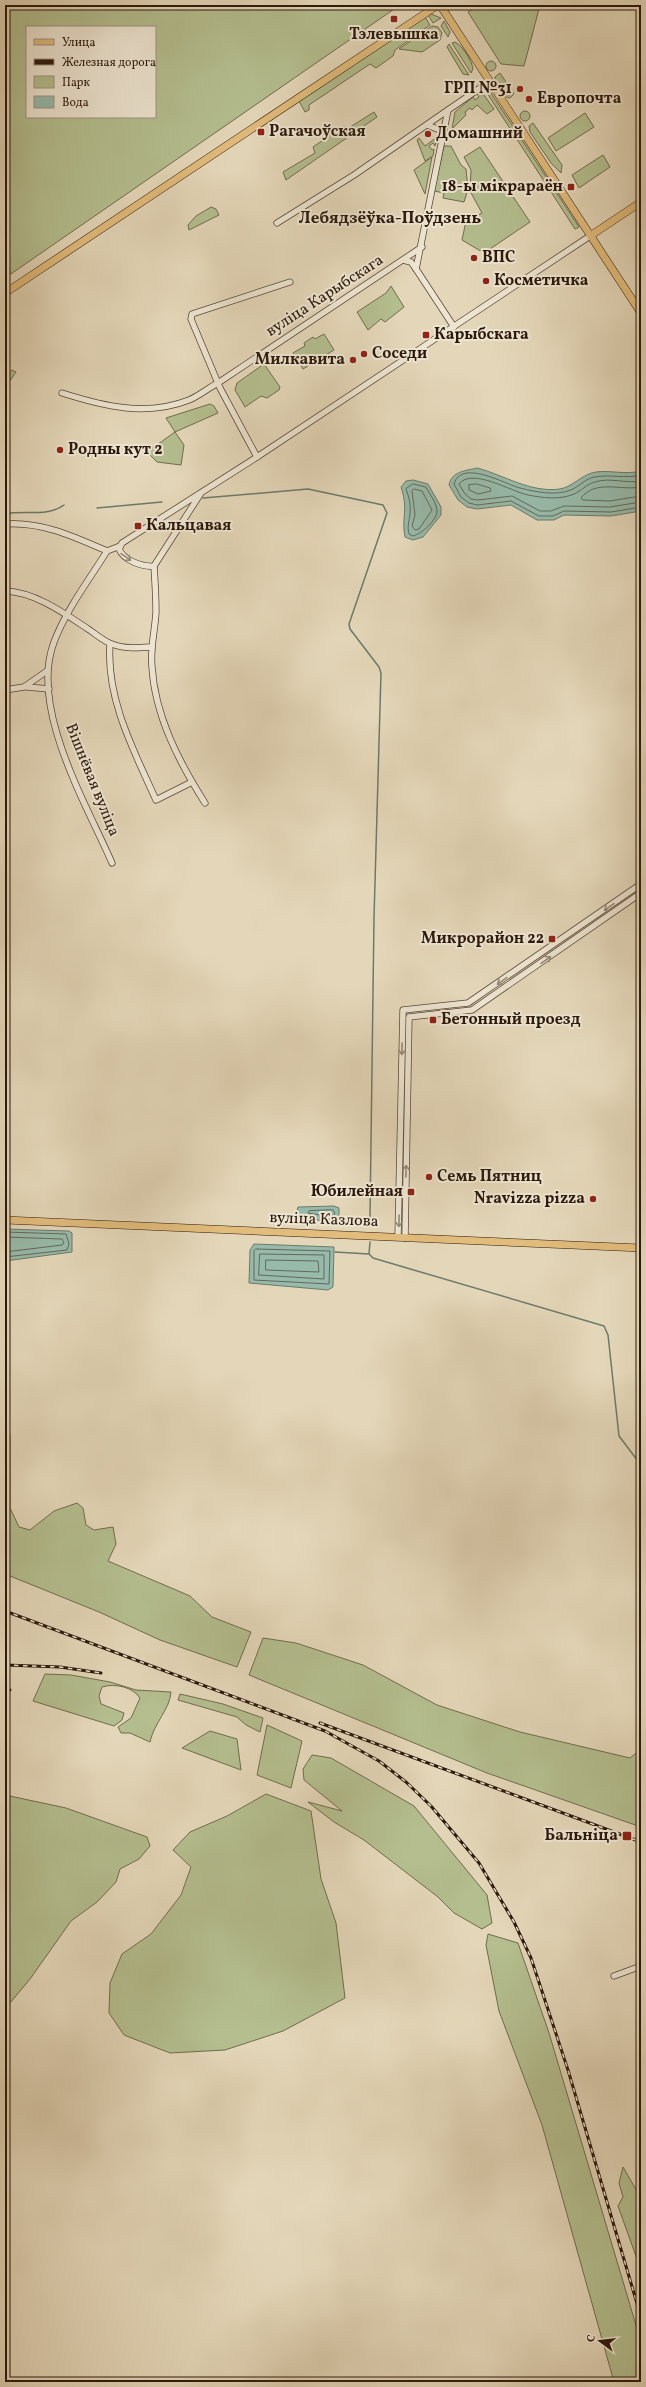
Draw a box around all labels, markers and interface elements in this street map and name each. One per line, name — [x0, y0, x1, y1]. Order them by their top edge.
marker: Тэлевышка — [389, 14, 399, 24]
place label: Тэлевышка — [349, 24, 439, 46]
legend — [26, 26, 156, 118]
text: Улица — [62, 35, 95, 51]
text: Железная дорога — [62, 55, 156, 71]
text: Парк — [62, 75, 90, 91]
place label: ГРП №31 — [444, 78, 512, 100]
marker: ГРП №31 — [515, 84, 525, 94]
place label: Европочта — [537, 88, 622, 110]
marker: Европочта — [524, 94, 534, 104]
text: Вода — [62, 95, 89, 111]
place label: Рагачоўская — [269, 121, 366, 143]
place label: Домашний — [436, 123, 523, 145]
marker: Рагачоўская — [256, 127, 266, 137]
marker: Домашний — [423, 129, 433, 139]
place label: 18-ы мікрараён — [441, 176, 563, 198]
marker: 18-ы мікрараён — [566, 182, 576, 192]
district label: Лебядзёўка-Поўдзень — [299, 207, 481, 230]
place label: ВПС — [482, 247, 515, 269]
street label: вуліца Карыбскага — [262, 250, 388, 342]
marker: ВПС — [469, 253, 479, 263]
place label: Косметичка — [494, 270, 589, 292]
marker: Косметичка — [481, 276, 491, 286]
place label: Карыбскага — [434, 324, 529, 346]
marker: Карыбскага — [421, 330, 431, 340]
place label: Соседи — [372, 343, 427, 365]
place label: Милкавита — [255, 349, 345, 371]
marker: Соседи — [359, 349, 369, 359]
marker: Милкавита — [348, 355, 358, 365]
place label: Родны кут 2 — [68, 439, 162, 461]
marker: Родны кут 2 — [55, 445, 65, 455]
place label: Кальцавая — [146, 515, 231, 537]
marker: Кальцавая — [133, 521, 143, 531]
one-way arrow — [121, 552, 132, 561]
street label: Вішнёвая вуліца — [59, 720, 125, 840]
one-way arrow — [604, 903, 615, 911]
place label: Микрорайон 22 — [421, 928, 544, 950]
marker: Микрорайон 22 — [547, 934, 557, 944]
one-way arrow — [540, 956, 551, 964]
one-way arrow — [497, 977, 508, 985]
place label: Бетонный проезд — [441, 1009, 581, 1031]
marker: Бетонный проезд — [428, 1015, 438, 1025]
one-way arrow — [398, 1042, 406, 1055]
one-way arrow — [402, 1165, 410, 1178]
place label: Семь Пятниц — [437, 1166, 542, 1188]
marker: Семь Пятниц — [424, 1172, 434, 1182]
place label: Юбилейная — [311, 1181, 403, 1203]
marker: Юбилейная — [406, 1187, 416, 1197]
place label: Nravizza pizza — [474, 1188, 585, 1210]
marker: Nravizza pizza — [588, 1194, 598, 1204]
street label: вуліца Казлова — [269, 1207, 379, 1233]
one-way arrow — [395, 1214, 403, 1227]
place label: Бальніца — [545, 1825, 618, 1847]
marker: Бальніца — [621, 1830, 633, 1842]
north arrow — [580, 2321, 620, 2361]
text: С — [584, 2333, 600, 2344]

